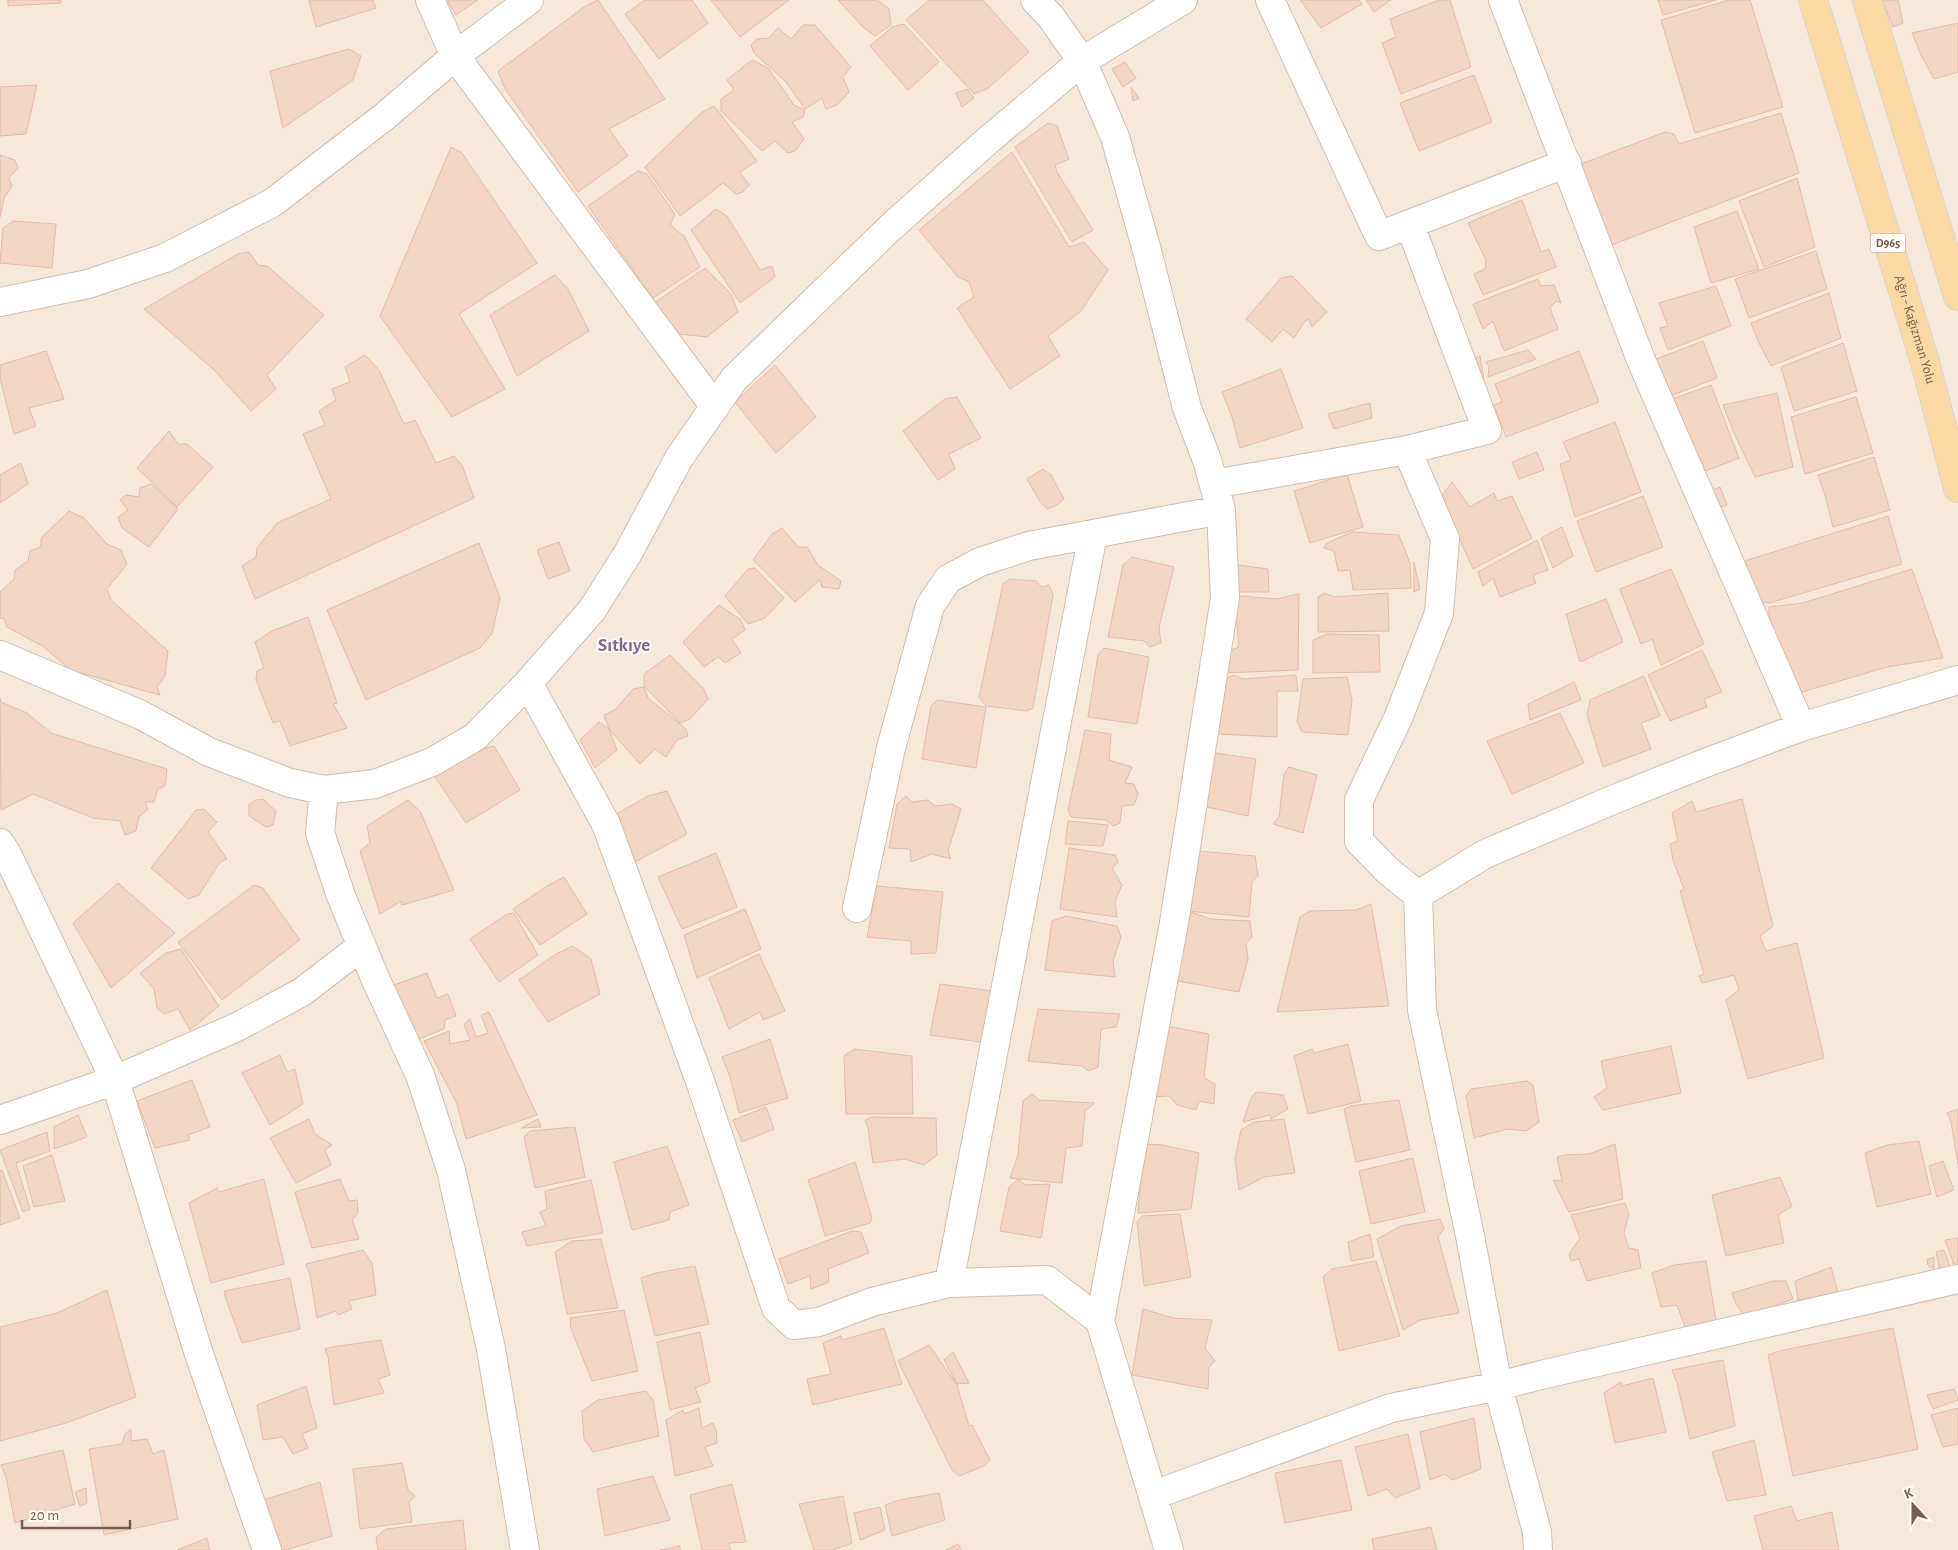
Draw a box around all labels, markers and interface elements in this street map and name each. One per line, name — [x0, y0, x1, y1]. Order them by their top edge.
road number: D965 — [1870, 234, 1906, 252]
street label: Ağrı - Kağızman Yolu — [1892, 274, 1937, 386]
district label: Sıtkıye — [598, 636, 650, 655]
north arrow — [1888, 1480, 1938, 1530]
text: K — [1902, 1486, 1916, 1502]
scale bar — [22, 1498, 130, 1530]
text: 20 m — [30, 1508, 59, 1523]

